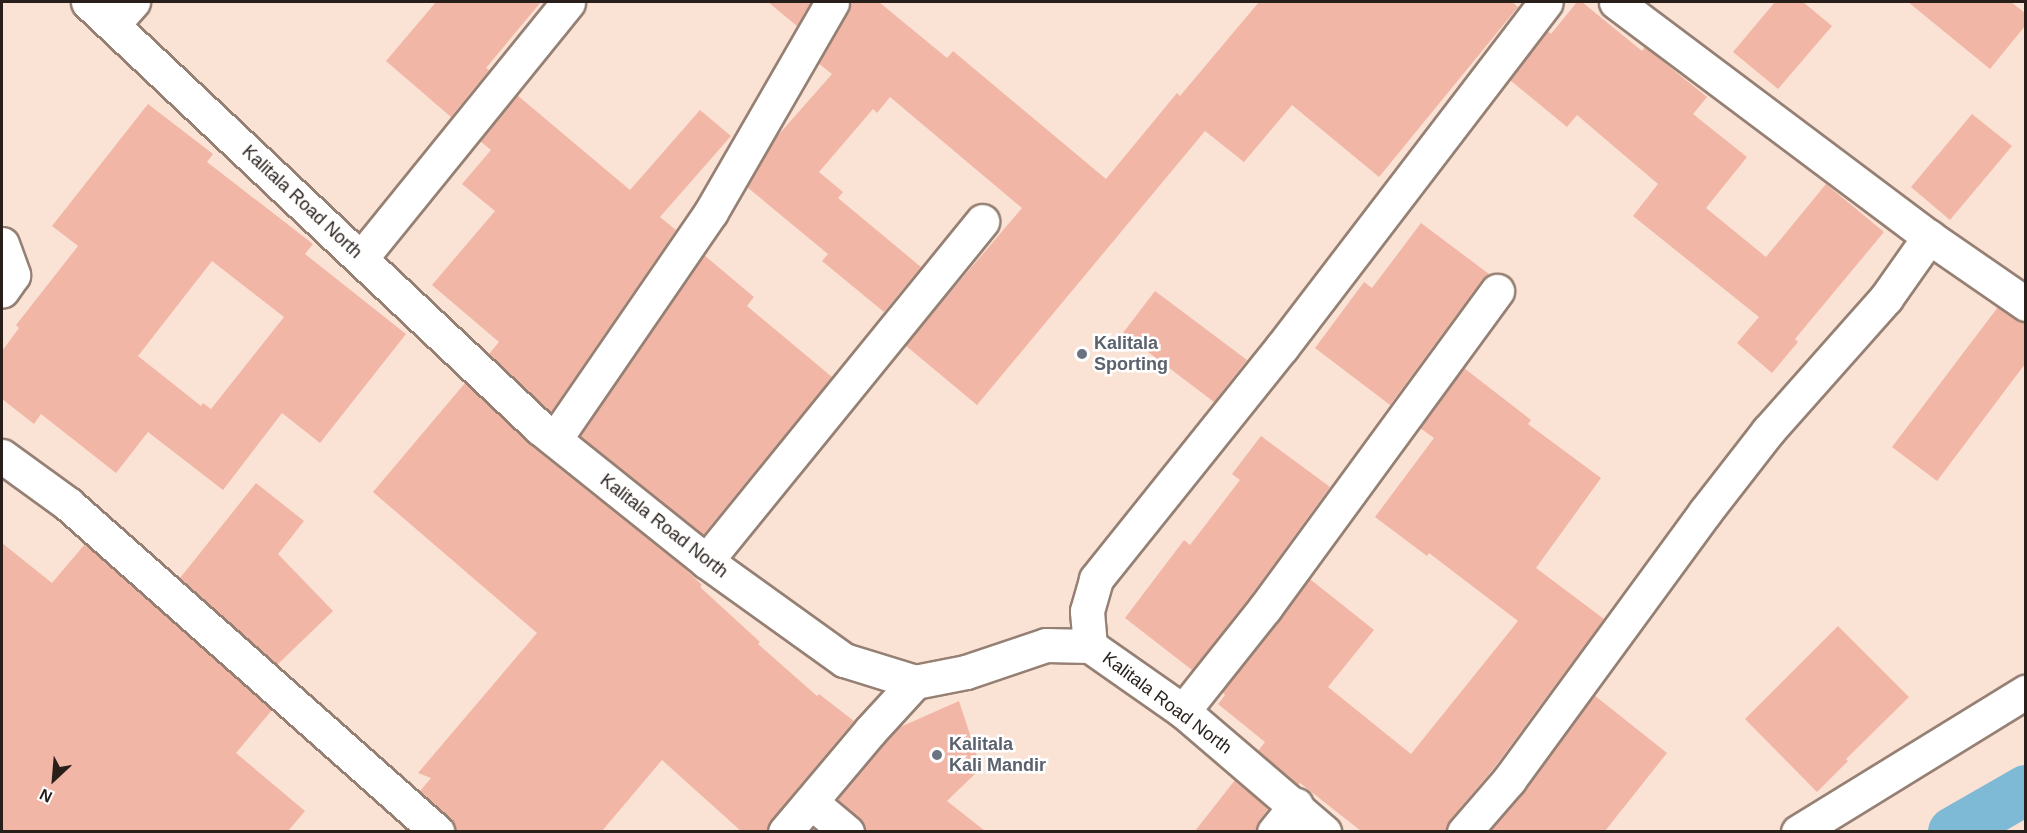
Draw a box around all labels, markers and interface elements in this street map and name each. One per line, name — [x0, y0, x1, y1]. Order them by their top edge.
street label: Kalitala Road North — [238, 141, 366, 263]
place label: Kalitala Sporting — [1094, 333, 1168, 376]
marker: Kalitala Sporting — [1075, 347, 1089, 361]
street label: Kalitala Road North — [596, 469, 732, 583]
street label: Kalitala Road North — [1098, 647, 1236, 759]
place label: Kalitala Kali Mandir — [949, 734, 1046, 777]
marker: Kalitala Kali Mandir — [930, 748, 944, 762]
north arrow — [24, 749, 84, 809]
text: N — [37, 785, 55, 806]

